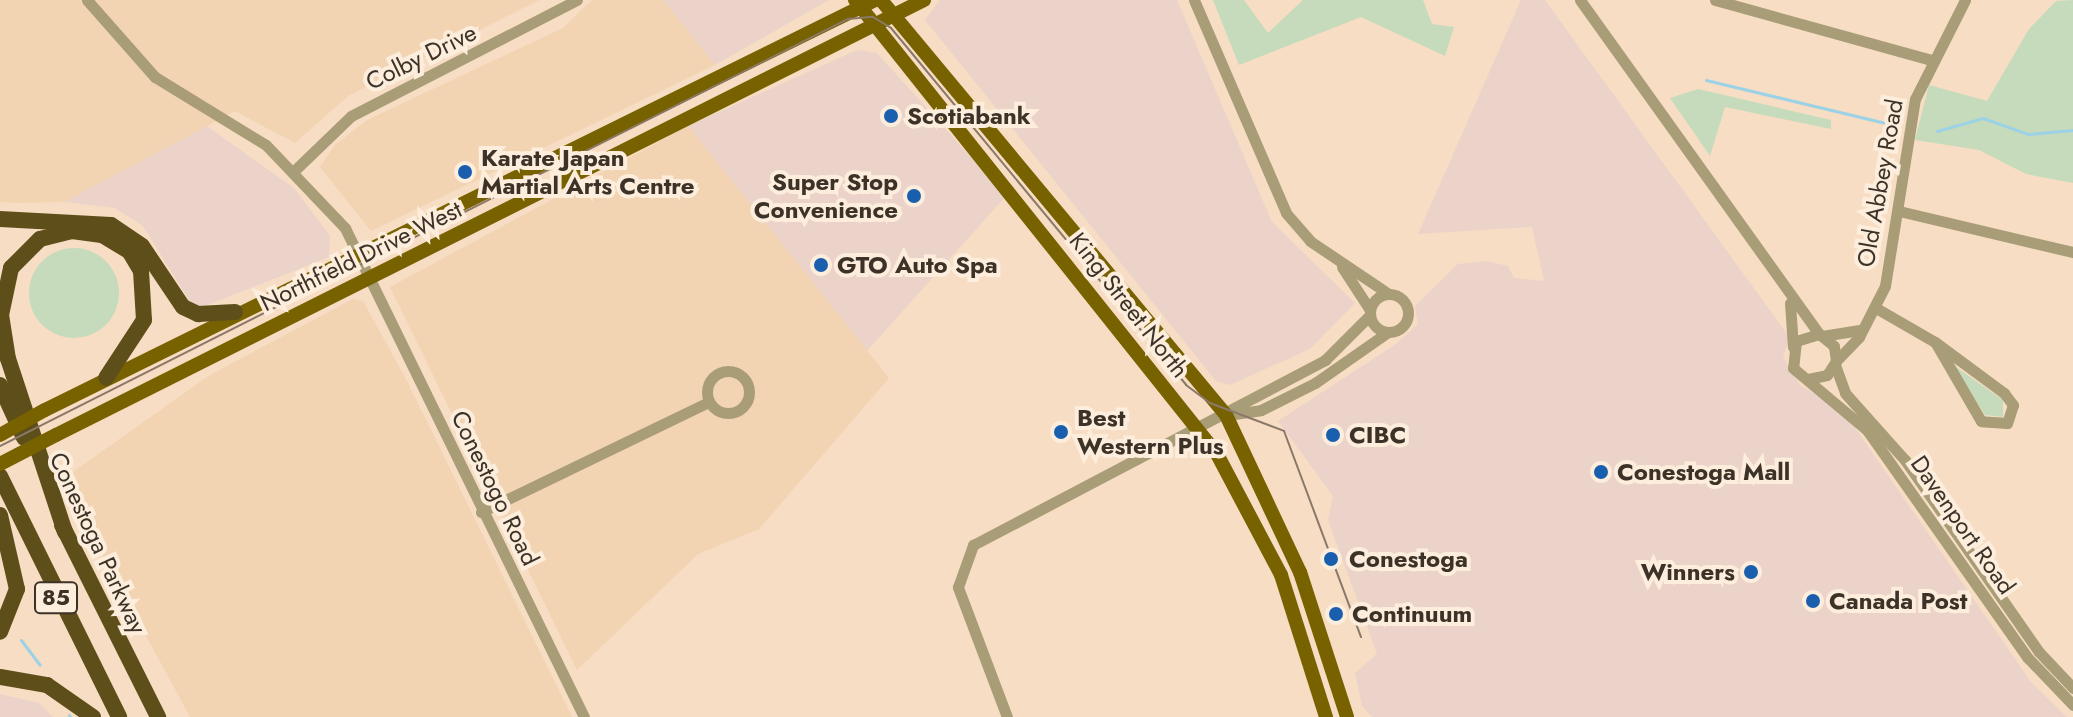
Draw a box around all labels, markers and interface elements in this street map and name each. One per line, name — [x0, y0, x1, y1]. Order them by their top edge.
street label: Colby Drive — [361, 18, 481, 96]
street label: Old Abbey Road — [1851, 97, 1909, 269]
place label: Scotiabank — [907, 102, 1031, 130]
marker: Scotiabank — [882, 107, 900, 125]
place label: Karate Japan Martial Arts Centre — [481, 144, 695, 200]
marker: Karate Japan Martial Arts Centre — [456, 163, 474, 181]
place label: Super Stop Convenience — [754, 168, 898, 224]
marker: Super Stop Convenience — [905, 187, 923, 205]
street label: Northfield Drive West — [256, 195, 466, 317]
street label: King Street North — [1063, 227, 1195, 383]
place label: GTO Auto Spa — [837, 251, 998, 279]
marker: GTO Auto Spa — [812, 256, 830, 274]
place label: Best Western Plus — [1077, 404, 1224, 460]
street label: Conestogo Road — [445, 406, 545, 570]
place label: CIBC — [1349, 421, 1406, 449]
marker: Best Western Plus — [1052, 423, 1070, 441]
marker: CIBC — [1324, 426, 1342, 444]
street label: Conestoga Parkway — [43, 448, 153, 638]
street label: Davenport Road — [1905, 450, 2021, 600]
place label: Conestoga Mall — [1617, 458, 1790, 486]
marker: Conestoga Mall — [1592, 463, 1610, 481]
place label: Conestoga — [1349, 545, 1468, 573]
marker: Conestoga — [1320, 548, 1342, 570]
place label: Winners — [1641, 558, 1735, 586]
marker: Winners — [1742, 563, 1760, 581]
road number: 85 — [34, 580, 78, 616]
place label: Canada Post — [1829, 587, 1967, 615]
marker: Canada Post — [1804, 592, 1822, 610]
place label: Continuum — [1352, 600, 1472, 628]
marker: Continuum — [1327, 605, 1345, 623]

